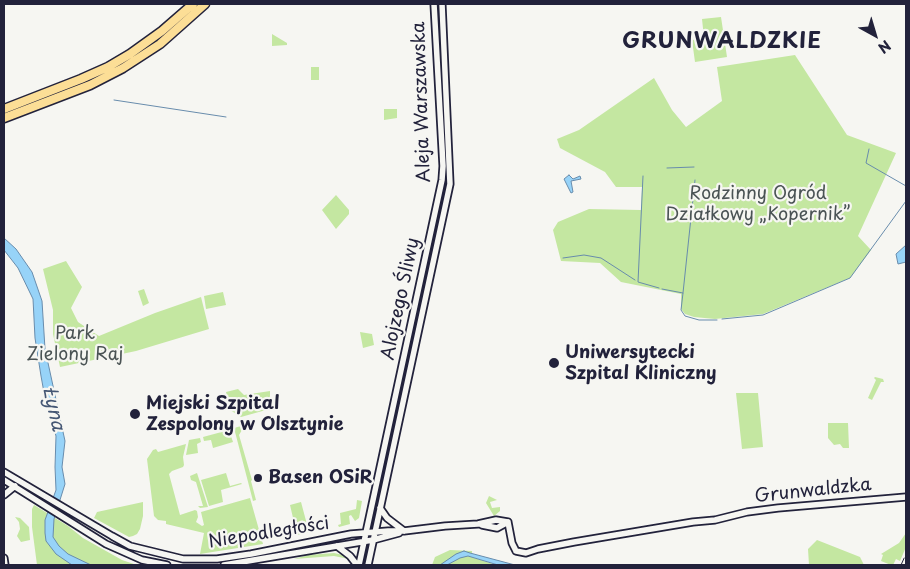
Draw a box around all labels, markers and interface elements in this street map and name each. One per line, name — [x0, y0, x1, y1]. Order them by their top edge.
north arrow — [850, 10, 900, 60]
street label: Aleja Warszawska — [408, 21, 436, 183]
district label: GRUNWALDZKIE — [622, 29, 822, 55]
text: N — [874, 35, 896, 59]
park label: Rodzinny Ogród Działkowy „Kopernik” — [666, 183, 850, 225]
street label: Alojzego Śliwy — [378, 236, 424, 362]
park label: Park Zielony Raj — [27, 323, 123, 366]
place label: Uniwersytecki Szpital Kliniczny — [565, 342, 716, 384]
marker: Uniwersytecki Szpital Kliniczny — [547, 356, 561, 370]
water label: Łyna — [37, 385, 69, 433]
place label: Miejski Szpital Zespolony w Olsztynie — [146, 393, 344, 436]
marker: Miejski Szpital Zespolony w Olsztynie — [128, 407, 142, 421]
place label: Basen OSiR — [268, 467, 372, 489]
marker: Basen OSiR — [252, 472, 264, 484]
street label: Grunwaldzka — [754, 474, 872, 508]
street label: Niepodległości — [207, 513, 331, 553]

